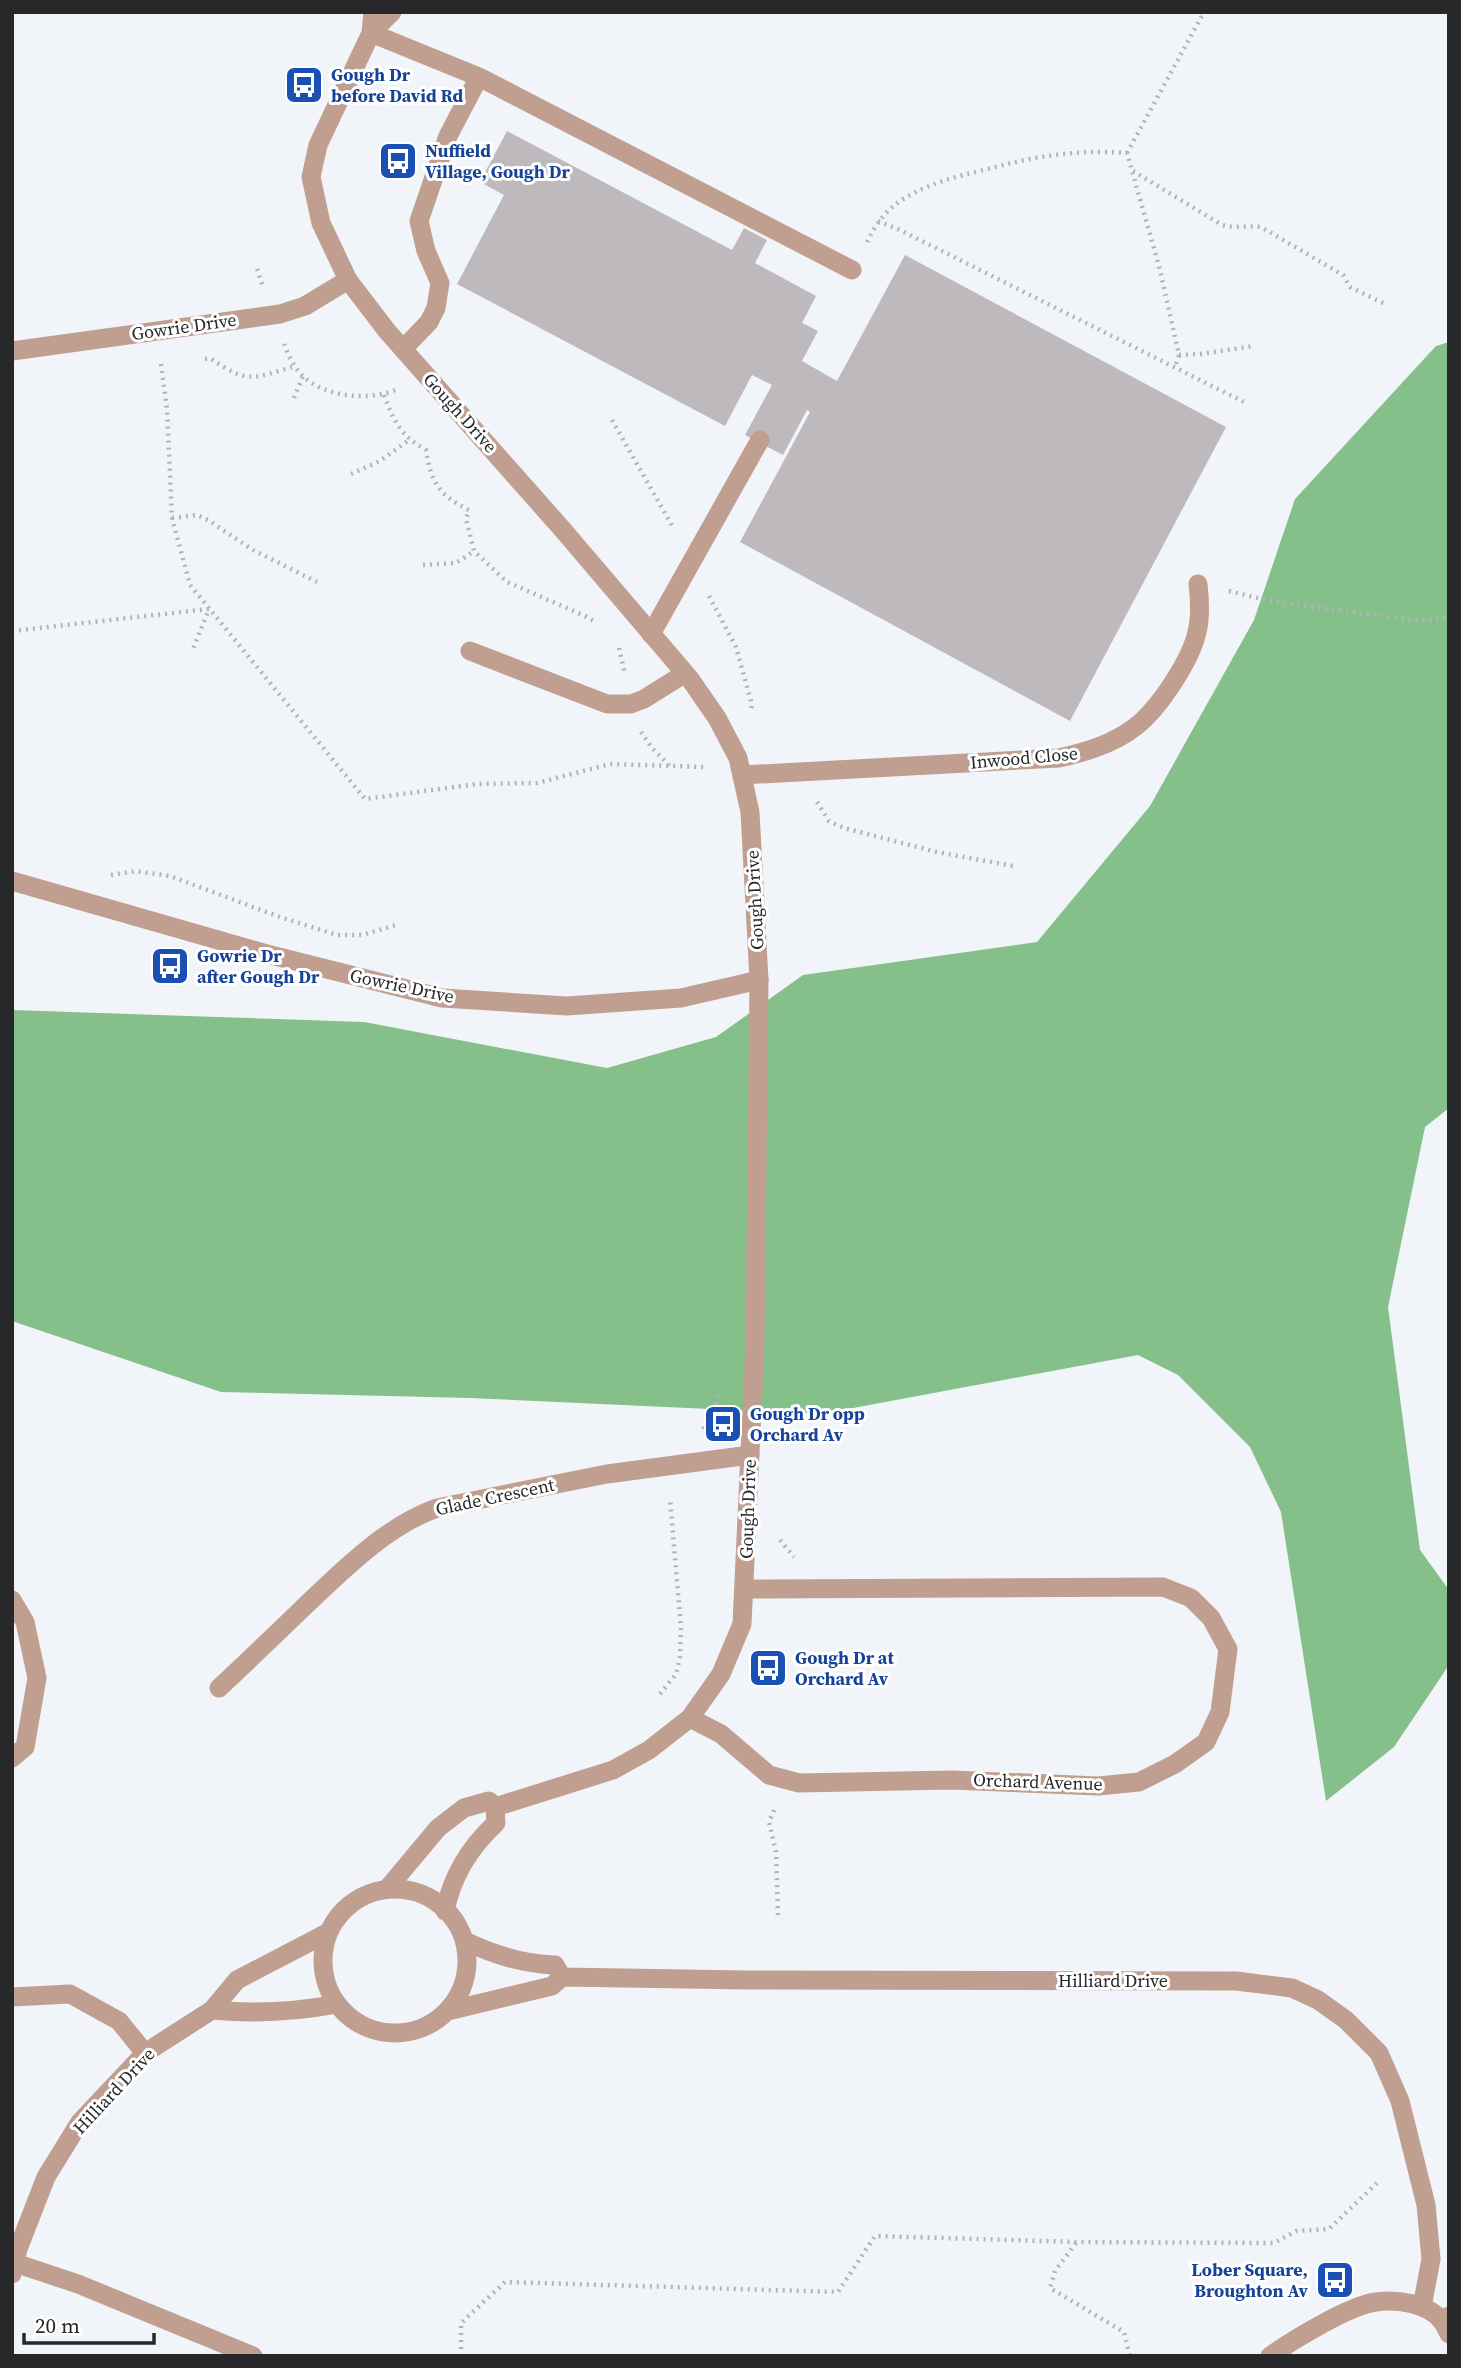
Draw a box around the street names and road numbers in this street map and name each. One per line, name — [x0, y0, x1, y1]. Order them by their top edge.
street label: Gowrie Drive — [130, 307, 238, 346]
street label: Gough Drive — [418, 367, 503, 458]
street label: Inwood Close — [969, 740, 1079, 775]
street label: Gough Drive — [739, 850, 770, 951]
street label: Gowrie Drive — [348, 962, 456, 1009]
street label: Gough Drive — [733, 1459, 762, 1559]
street label: Glade Crescent — [433, 1472, 557, 1521]
street label: Orchard Avenue — [973, 1767, 1103, 1796]
street label: Hilliard Drive — [1058, 1968, 1168, 1993]
street label: Hilliard Drive — [67, 2042, 160, 2139]

